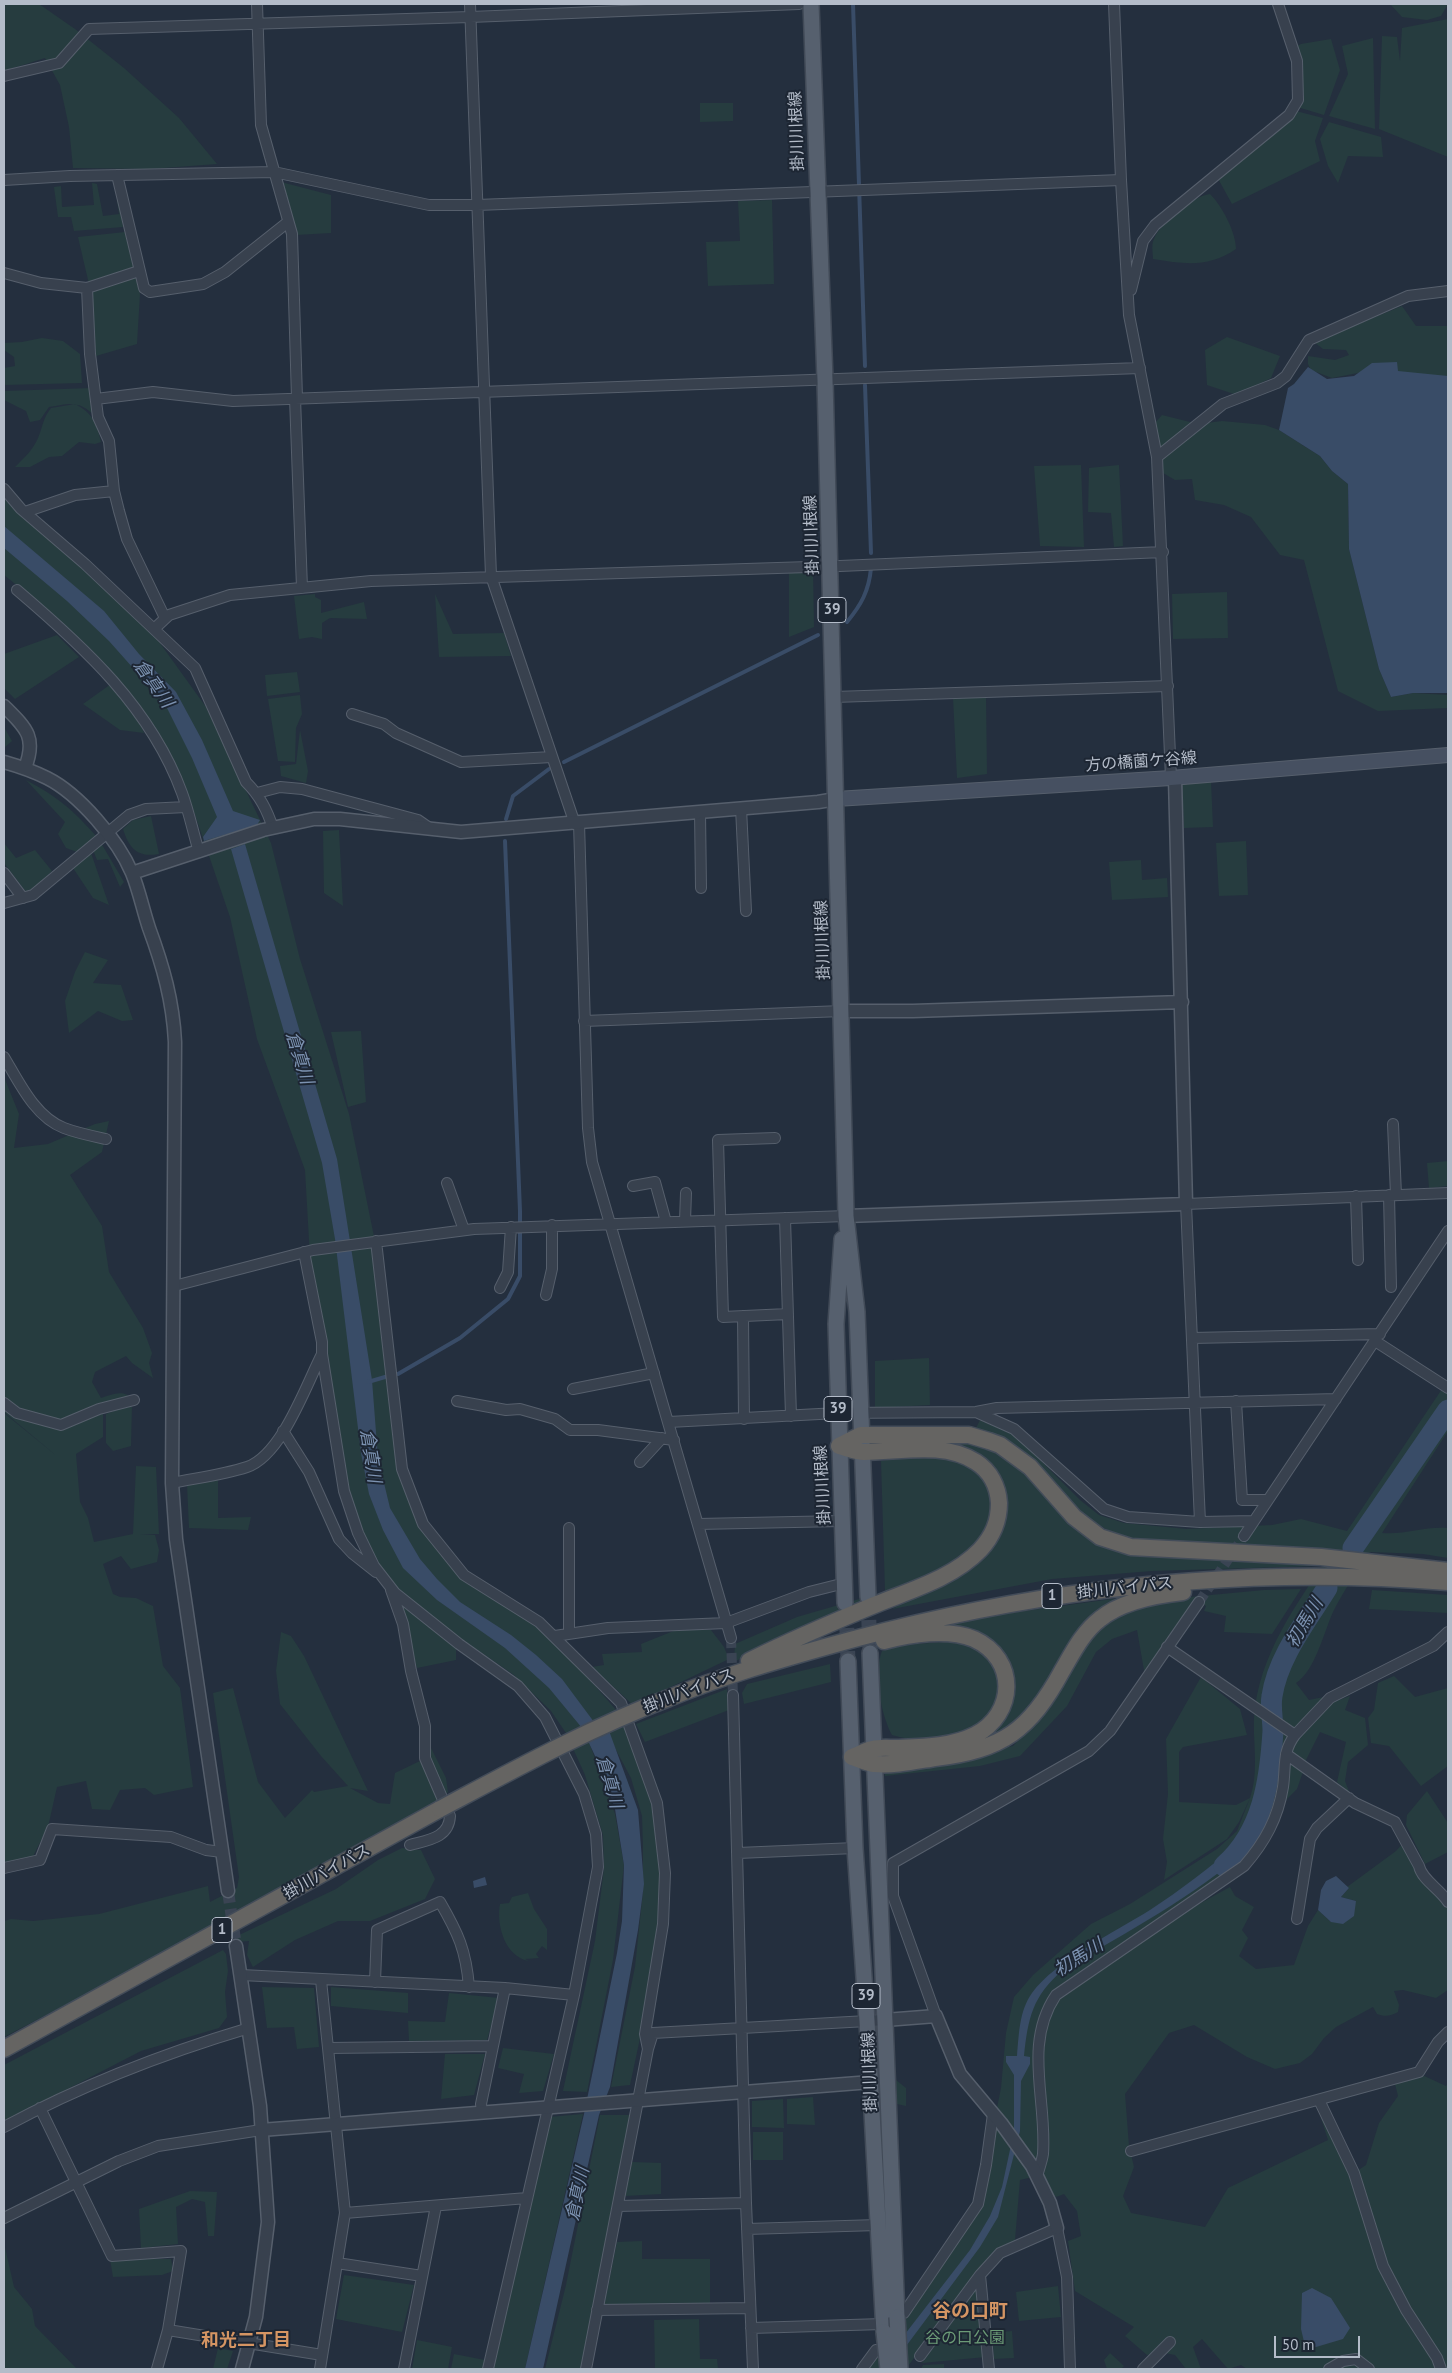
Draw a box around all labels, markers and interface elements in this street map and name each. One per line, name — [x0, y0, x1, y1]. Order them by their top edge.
street label: 掛川川根線 — [786, 91, 808, 171]
street label: 掛川川根線 — [801, 495, 823, 575]
road number: 39 — [818, 598, 846, 622]
water label: 倉真川 — [129, 656, 177, 712]
street label: 方の橋薗ケ谷線 — [1084, 749, 1198, 775]
street label: 掛川川根線 — [812, 900, 834, 980]
water label: 倉真川 — [281, 1029, 317, 1087]
road number: 39 — [824, 1396, 852, 1422]
water label: 倉真川 — [355, 1428, 385, 1484]
street label: 掛川川根線 — [811, 1445, 835, 1525]
street label: 掛川バイパス — [1076, 1573, 1174, 1603]
road number: 1 — [1042, 1584, 1062, 1608]
water label: 初馬川 — [1282, 1594, 1328, 1652]
street label: 掛川バイパス — [641, 1665, 737, 1717]
water label: 倉真川 — [591, 1753, 627, 1811]
street label: 掛川バイパス — [280, 1840, 374, 1904]
road number: 1 — [212, 1918, 232, 1942]
water label: 初馬川 — [1050, 1935, 1108, 1981]
road number: 39 — [852, 1984, 880, 2008]
street label: 掛川川根線 — [859, 2032, 881, 2112]
water label: 倉真川 — [562, 2165, 594, 2223]
district label: 谷の口町 — [932, 2301, 1008, 2323]
scale bar — [1277, 2326, 1363, 2358]
park label: 谷の口公園 — [925, 2328, 1005, 2348]
district label: 和光二丁目 — [201, 2330, 291, 2352]
text: 50 m — [1282, 2335, 1315, 2354]

